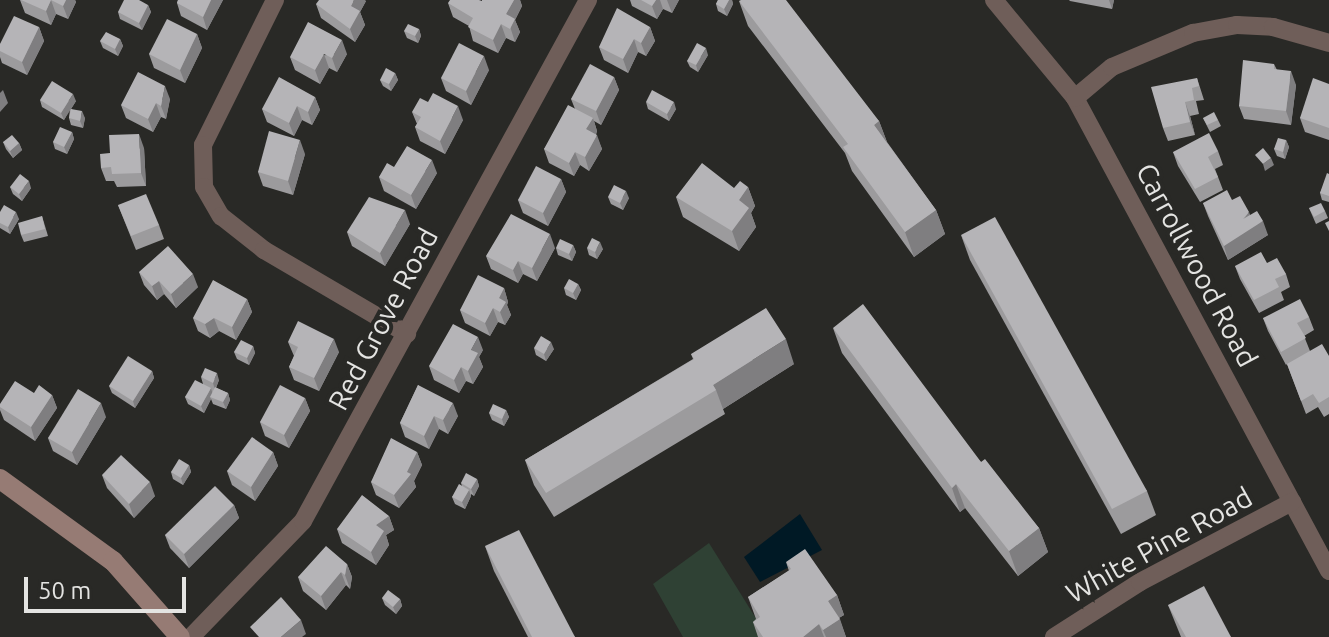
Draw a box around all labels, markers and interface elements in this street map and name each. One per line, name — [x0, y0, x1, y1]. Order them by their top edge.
street label: Carrollwood Road — [1129, 158, 1265, 372]
street label: Red Grove Road — [321, 222, 445, 416]
street label: White Pine Road — [1060, 480, 1258, 610]
scale bar — [28, 561, 190, 611]
text: 50 m — [38, 577, 91, 604]

